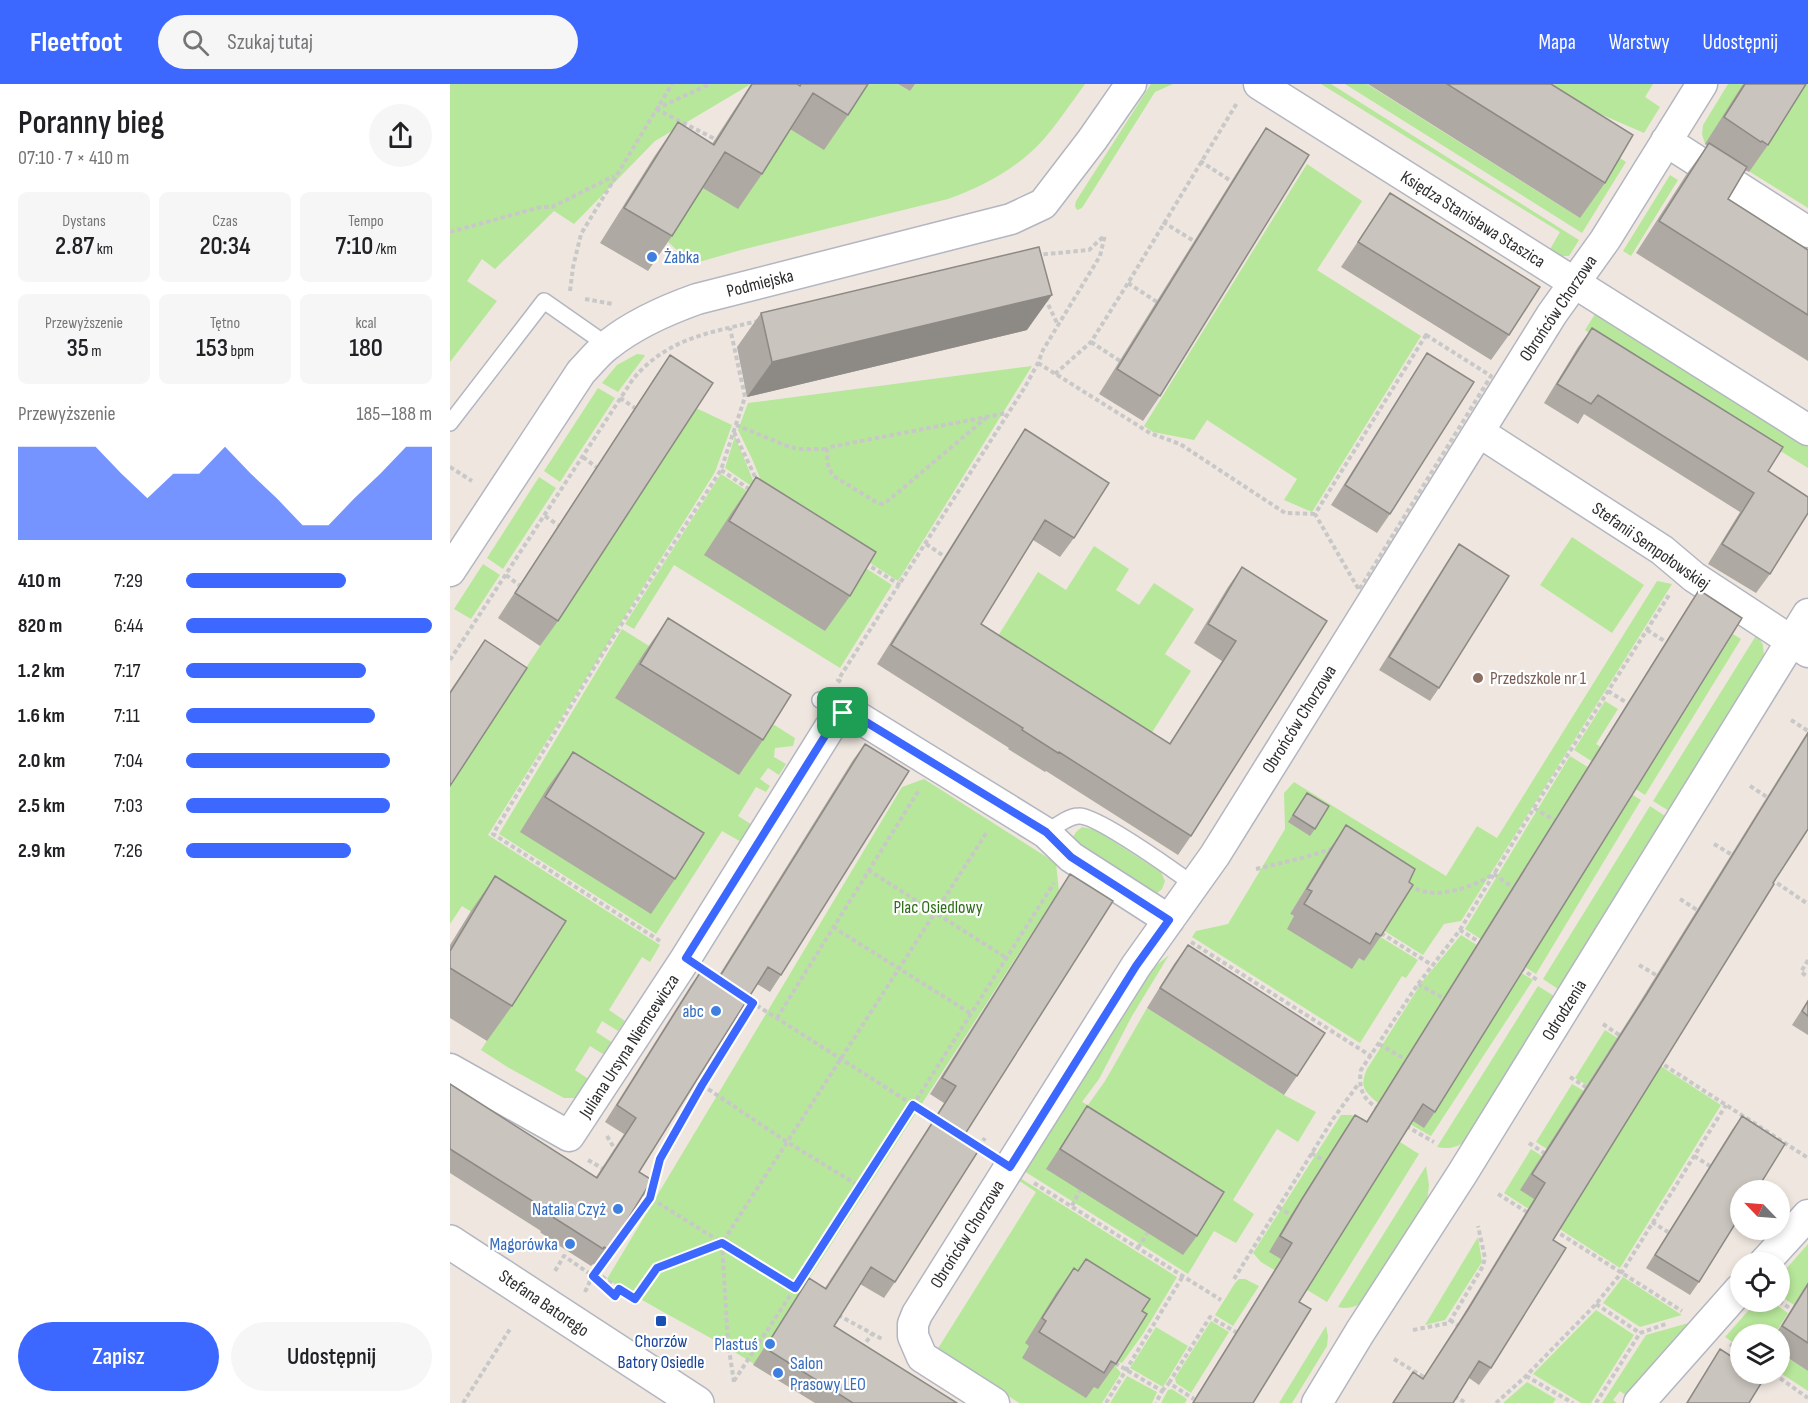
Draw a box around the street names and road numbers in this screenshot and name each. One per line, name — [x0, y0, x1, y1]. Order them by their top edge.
street label: Księdza Stanisława Staszica — [1397, 166, 1549, 272]
street label: Obrońców Chorzowa — [1515, 251, 1602, 365]
street label: Podmiejska — [724, 265, 796, 302]
street label: Stefanii Sempołowskiej — [1588, 498, 1714, 595]
street label: Obrońców Chorzowa — [1258, 661, 1341, 777]
street label: Juliana Ursyna Niemcewicza — [575, 971, 684, 1123]
street label: Odrodzenia — [1538, 976, 1591, 1045]
street label: Obrońców Chorzowa — [926, 1176, 1009, 1292]
street label: Stefana Batorego — [495, 1266, 593, 1341]

